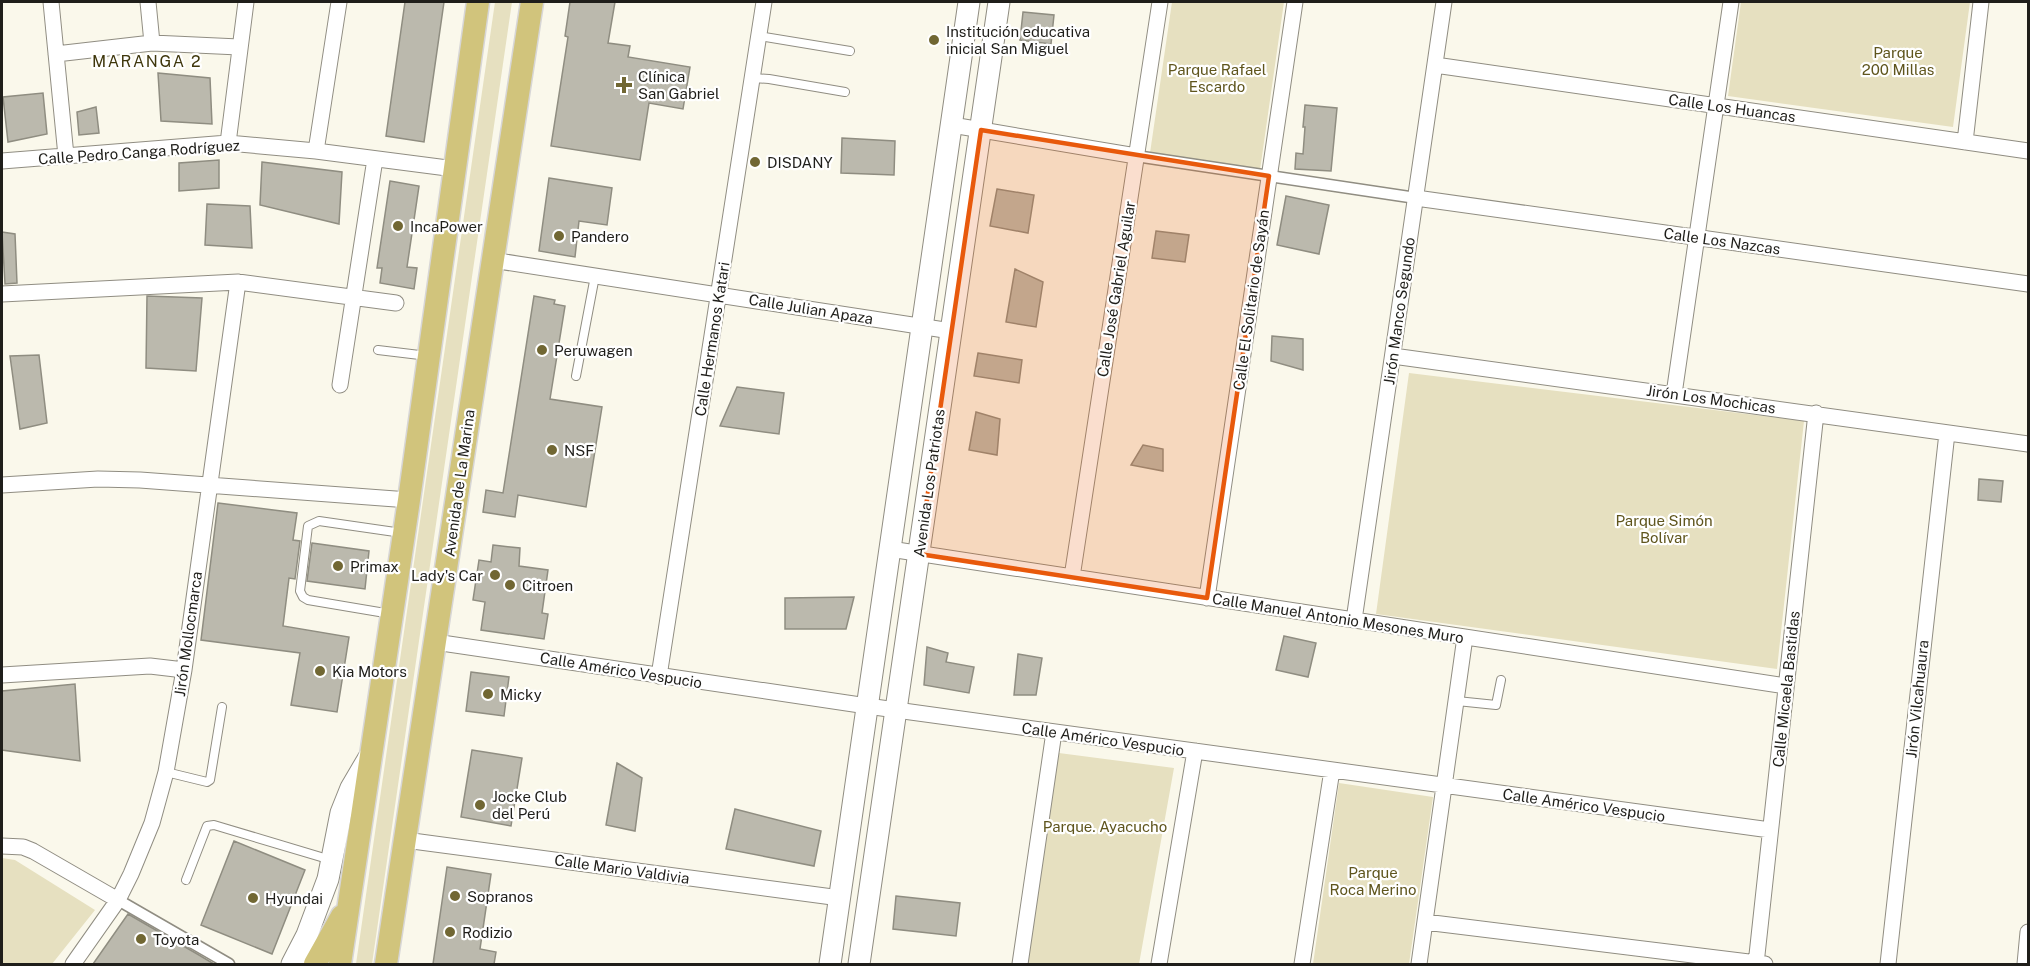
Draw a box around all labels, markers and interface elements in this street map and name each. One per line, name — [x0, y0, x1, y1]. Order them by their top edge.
place label: Institución educativa inicial San Miguel — [946, 23, 1090, 57]
marker: Institución educativa inicial San Miguel — [927, 33, 941, 47]
park label: Parque 200 Millas — [1862, 44, 1934, 78]
district label: MARANGA 2 — [92, 52, 202, 71]
park label: Parque Rafael Escardo — [1168, 61, 1266, 95]
place label: Clínica San Gabriel — [638, 68, 719, 102]
marker: Clínica San Gabriel — [615, 76, 633, 94]
street label: Calle Los Huancas — [1667, 91, 1797, 125]
street label: Calle Pedro Canga Rodríguez — [38, 136, 240, 168]
place label: DISDANY — [767, 154, 833, 171]
marker: DISDANY — [748, 155, 762, 169]
street label: Calle José Gabriel Aguilar — [1094, 200, 1138, 378]
street label: Calle El Solitario de Sayán — [1230, 209, 1272, 391]
place label: IncaPower — [410, 218, 483, 235]
marker: IncaPower — [391, 219, 405, 233]
street label: Calle Los Nazcas — [1663, 224, 1781, 258]
place label: Pandero — [571, 228, 629, 245]
marker: Pandero — [552, 229, 566, 243]
street label: Jirón Manco Segundo — [1380, 236, 1418, 386]
street label: Calle Hermanos Katari — [691, 261, 733, 417]
street label: Calle Julian Apaza — [748, 291, 874, 327]
place label: Peruwagen — [554, 342, 633, 359]
marker: Peruwagen — [535, 343, 549, 357]
street label: Jirón Los Mochicas — [1645, 382, 1777, 416]
street label: Avenida de La Marina — [440, 408, 478, 558]
street label: Avenida Los Patriotas — [910, 408, 948, 558]
place label: NSF — [564, 442, 594, 459]
marker: NSF — [545, 443, 559, 457]
park label: Parque Simón Bolívar — [1615, 512, 1713, 546]
place label: Primax — [350, 558, 399, 575]
marker: Primax — [331, 559, 345, 573]
place label: Lady's Car — [411, 567, 483, 584]
marker: Lady's Car — [488, 568, 502, 582]
street label: Jirón Mollocmarca — [171, 570, 205, 698]
place label: Citroen — [522, 577, 573, 594]
marker: Citroen — [503, 578, 517, 592]
street label: Calle Manuel Antonio Mesones Muro — [1211, 590, 1465, 646]
street label: Calle Micaela Bastidas — [1769, 610, 1803, 768]
street label: Jirón Vilcahuaura — [1902, 639, 1932, 759]
street label: Calle Américo Vespucio — [539, 649, 703, 691]
place label: Kia Motors — [332, 663, 407, 680]
marker: Kia Motors — [313, 664, 327, 678]
place label: Micky — [500, 686, 542, 703]
marker: Micky — [481, 687, 495, 701]
street label: Calle Américo Vespucio — [1021, 719, 1185, 759]
street label: Calle Américo Vespucio — [1502, 785, 1666, 825]
place label: Jocke Club del Perú — [492, 788, 567, 822]
marker: Jocke Club del Perú — [473, 798, 487, 812]
park label: Parque. Ayacucho — [1043, 818, 1167, 835]
street label: Calle Mario Valdivia — [553, 851, 691, 887]
park label: Parque Roca Merino — [1330, 864, 1416, 898]
place label: Sopranos — [467, 888, 533, 905]
marker: Sopranos — [448, 889, 462, 903]
place label: Hyundai — [265, 890, 323, 907]
marker: Hyundai — [246, 891, 260, 905]
place label: Rodizio — [462, 924, 513, 941]
marker: Rodizio — [443, 925, 457, 939]
place label: Toyota — [153, 931, 199, 948]
marker: Toyota — [134, 932, 148, 946]

